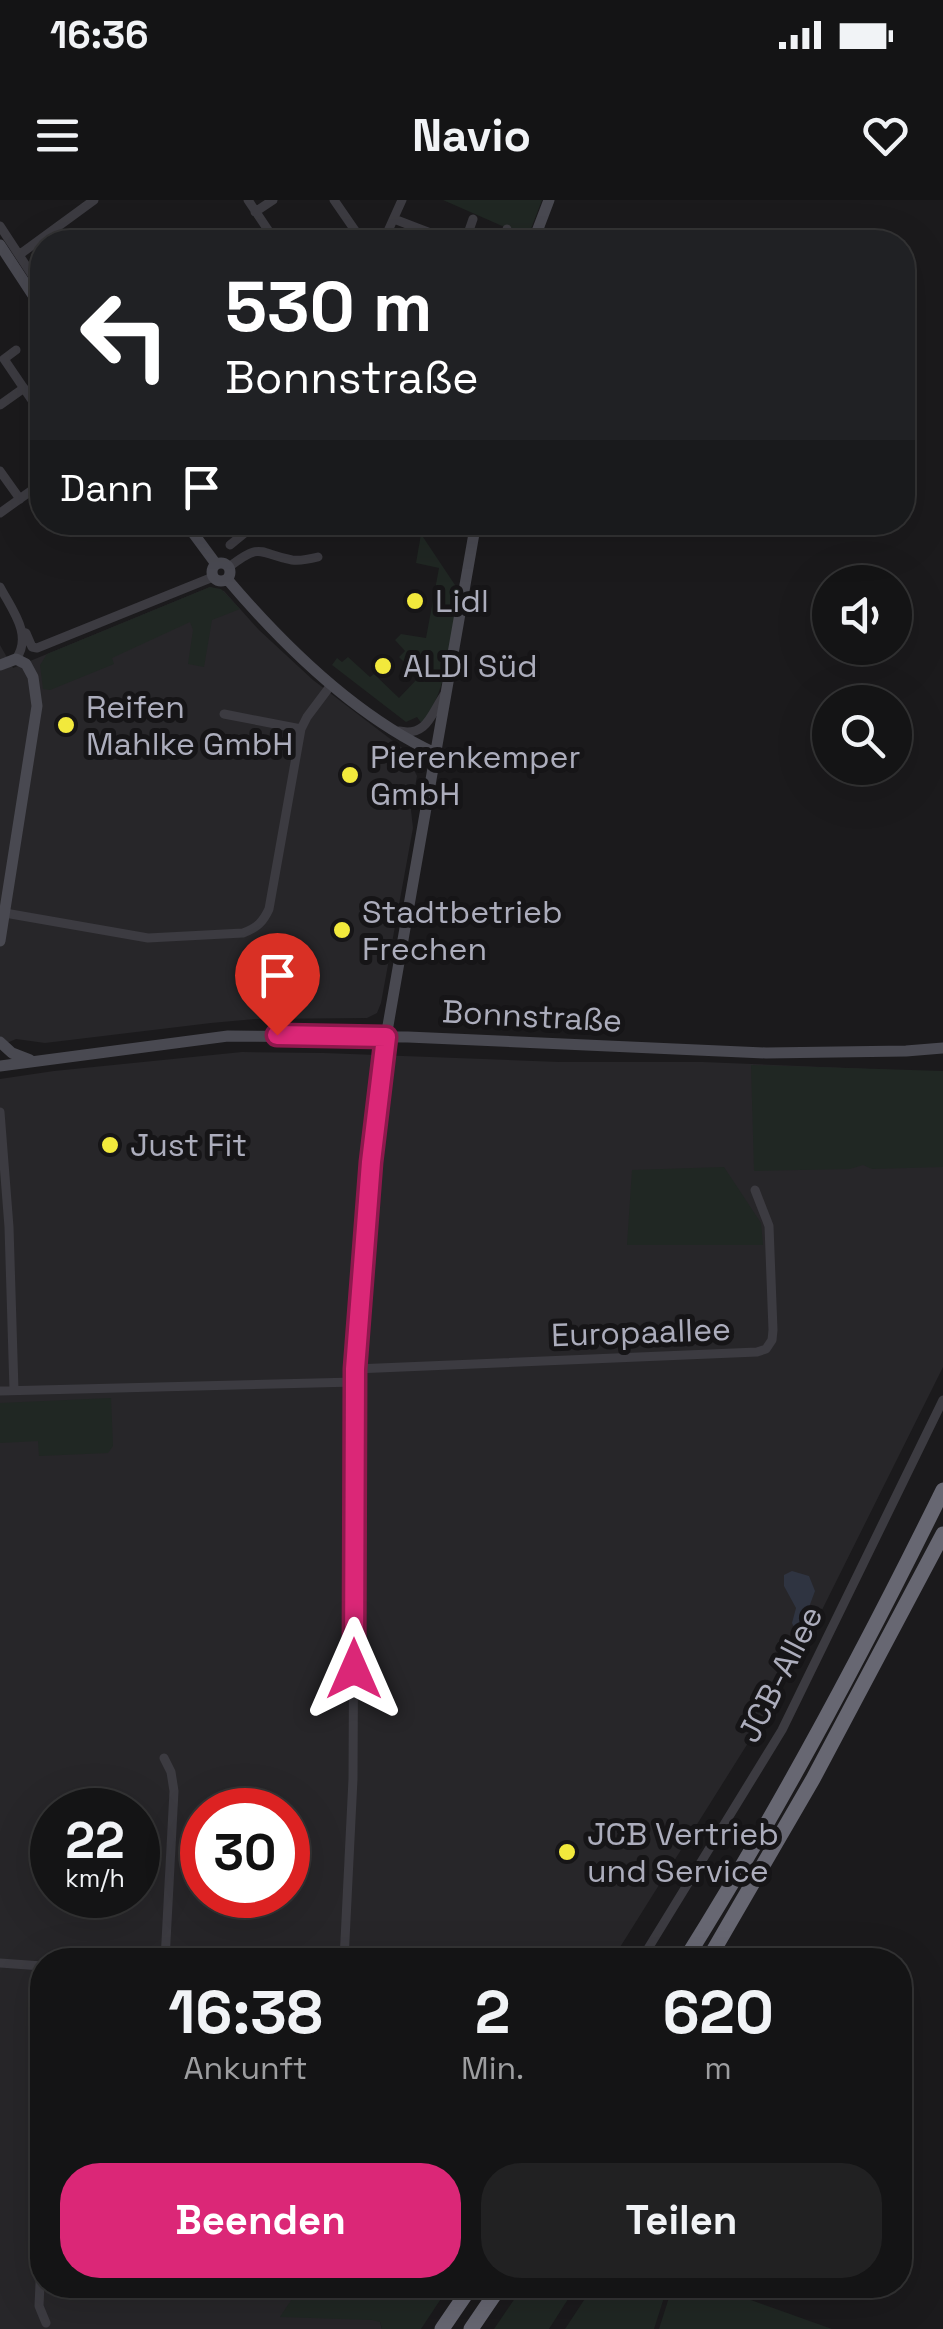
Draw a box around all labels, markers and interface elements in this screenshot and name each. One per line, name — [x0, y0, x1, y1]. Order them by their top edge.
text: 16:36 — [50, 11, 149, 59]
text: Navio — [412, 107, 531, 164]
icon: menu — [30, 108, 85, 163]
icon: heart — [858, 108, 913, 163]
text: 530 m — [225, 262, 432, 351]
icon: left — [60, 270, 190, 400]
text: Bonnstraße — [225, 349, 479, 406]
icon: arrive — [174, 460, 229, 515]
text: Dann — [60, 464, 154, 512]
map controls — [812, 565, 912, 785]
button: sound — [812, 565, 912, 665]
place label: Lidl — [435, 581, 489, 621]
marker: Lidl — [404, 590, 426, 612]
place label: ALDI Süd — [403, 646, 538, 686]
marker: ALDI Süd — [372, 655, 394, 677]
button: search — [812, 685, 912, 785]
place label: Reifen Mahlke GmbH — [86, 687, 293, 764]
marker: Reifen Mahlke GmbH — [55, 714, 77, 736]
place label: Pierenkemper GmbH — [370, 737, 581, 814]
marker: Pierenkemper GmbH — [339, 764, 361, 786]
place label: Stadtbetrieb Frechen — [362, 892, 563, 969]
marker: Stadtbetrieb Frechen — [331, 919, 353, 941]
pin — [235, 933, 320, 1036]
icon: arrive — [250, 948, 305, 1003]
street label: Bonnstraße — [441, 991, 623, 1041]
place label: Just Fit — [130, 1125, 247, 1165]
marker: Just Fit — [99, 1134, 121, 1156]
street label: Europaallee — [550, 1309, 732, 1355]
street label: JCB-Allee — [729, 1599, 831, 1749]
position arrow — [302, 1617, 406, 1721]
speed limit sign: 30 — [180, 1788, 310, 1918]
text: 22 — [65, 1809, 125, 1873]
place label: JCB Vertrieb und Service — [587, 1814, 779, 1891]
marker: JCB Vertrieb und Service — [556, 1841, 578, 1863]
text: km/h — [65, 1862, 125, 1894]
text: 16:38 — [168, 1974, 323, 2051]
text: 2 — [475, 1974, 510, 2051]
text: 620 — [662, 1974, 774, 2051]
text: Ankunft — [183, 2048, 308, 2088]
text: Min. — [461, 2048, 524, 2088]
text: m — [704, 2048, 732, 2088]
button: Beenden — [60, 2163, 461, 2278]
button: Teilen — [481, 2163, 882, 2278]

